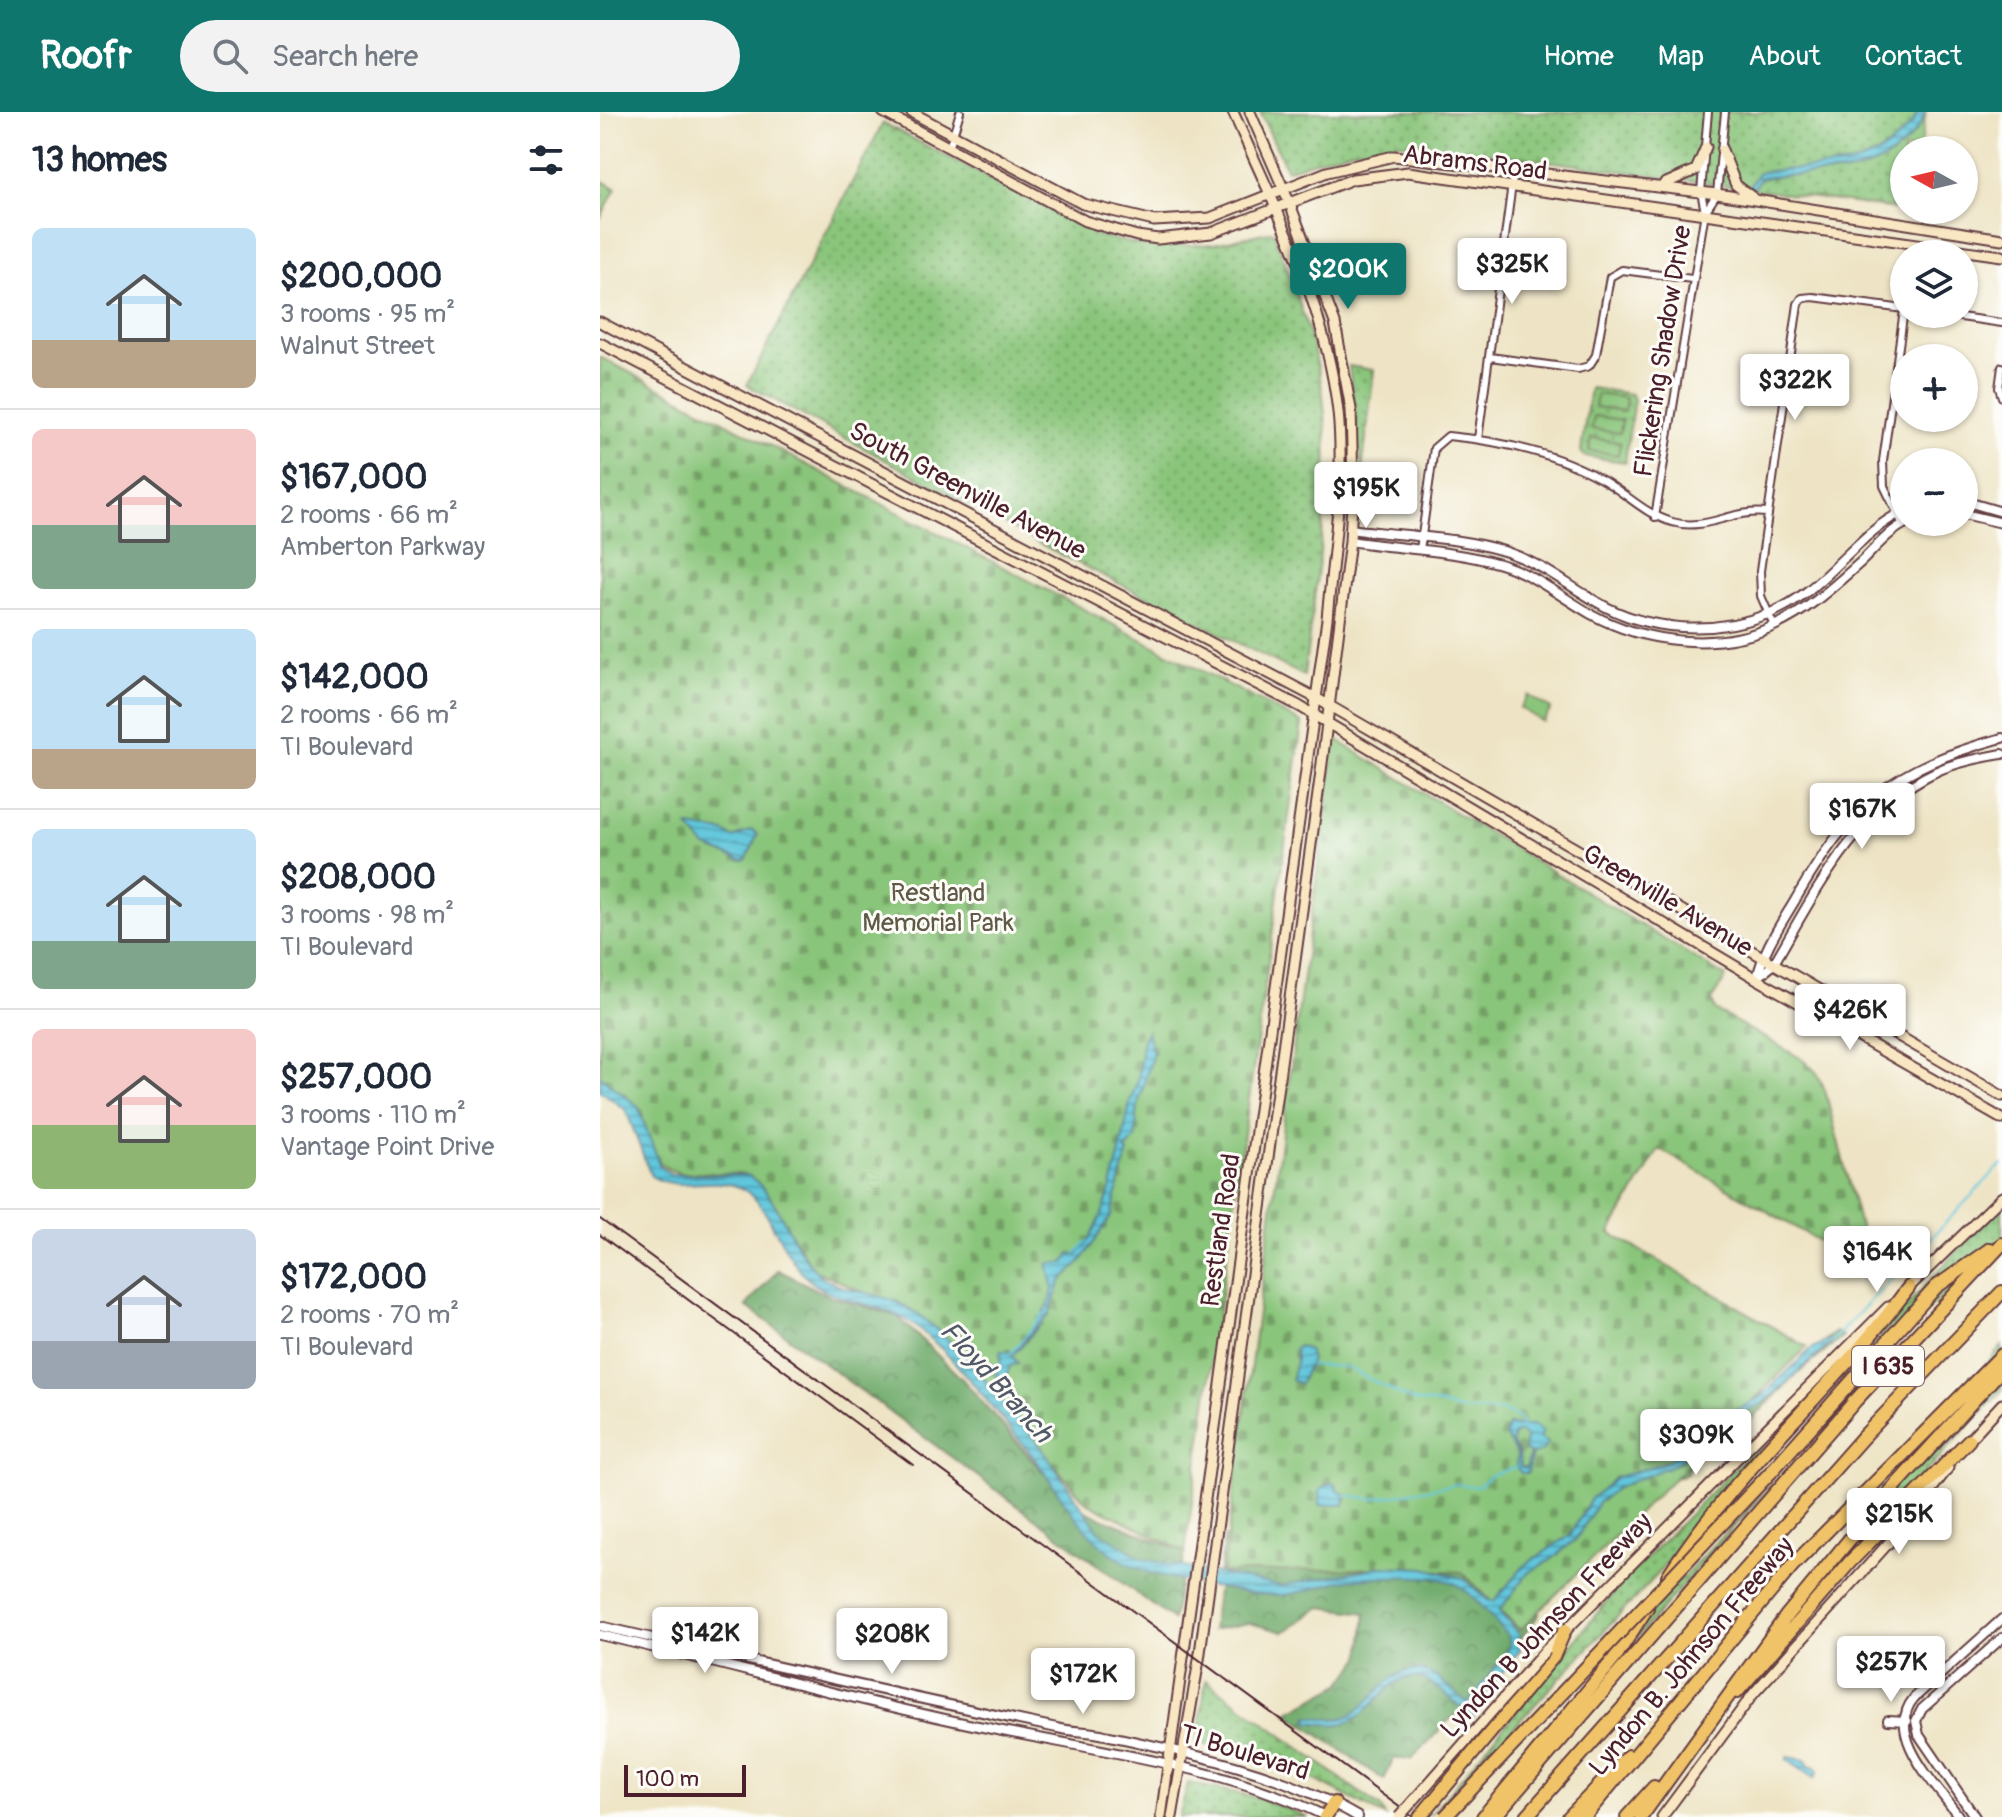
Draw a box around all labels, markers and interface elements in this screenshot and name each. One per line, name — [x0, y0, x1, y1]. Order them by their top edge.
search box — [180, 20, 740, 92]
text: Roofr — [40, 32, 132, 80]
icon: search — [208, 34, 252, 78]
text: Search here — [272, 38, 418, 75]
text: Home — [1543, 39, 1614, 74]
text: Map — [1658, 39, 1704, 74]
text: About — [1748, 39, 1821, 74]
text: Contact — [1865, 39, 1962, 74]
north arrow — [1890, 136, 1978, 224]
map controls — [1890, 136, 1978, 536]
icon: filters — [524, 138, 568, 182]
street label: Abrams Road — [1401, 138, 1549, 188]
text: 13 homes — [32, 139, 167, 182]
street label: Flickering Shadow Drive — [1627, 223, 1699, 479]
pin: $325K — [1456, 238, 1568, 306]
button: layers — [1890, 240, 1978, 328]
pin: $200K — [1292, 243, 1404, 311]
text: $325K — [1476, 248, 1548, 280]
text: $200K — [1308, 253, 1388, 285]
text: $200,000 — [280, 255, 442, 298]
icon: home — [96, 260, 192, 356]
text: 3 rooms · 95 m² — [280, 298, 455, 330]
text: Walnut Street — [280, 330, 435, 362]
button: + — [1890, 344, 1978, 432]
pin: $322K — [1739, 354, 1851, 422]
text: $322K — [1758, 364, 1832, 396]
street label: South Greenville Avenue — [844, 415, 1091, 567]
button: − — [1890, 448, 1978, 536]
text: $167,000 — [280, 456, 427, 499]
icon: home — [96, 461, 192, 557]
pin: $195K — [1310, 462, 1422, 530]
text: $195K — [1332, 472, 1400, 504]
text: 2 rooms · 66 m² — [280, 499, 458, 531]
text: Amberton Parkway — [280, 531, 485, 563]
text: $142,000 — [280, 656, 429, 699]
icon: home — [96, 661, 192, 757]
text: 2 rooms · 66 m² — [280, 699, 458, 731]
text: TI Boulevard — [280, 731, 413, 763]
pin: $167K — [1806, 783, 1918, 851]
text: $167K — [1828, 793, 1896, 825]
street label: Greenville Avenue — [1577, 837, 1759, 964]
text: $208,000 — [280, 856, 436, 899]
icon: home — [96, 861, 192, 957]
park label: Restland Memorial Park — [862, 877, 1014, 939]
text: 3 rooms · 98 m² — [280, 899, 454, 931]
text: TI Boulevard — [280, 931, 413, 963]
pin: $426K — [1794, 984, 1906, 1052]
text: $426K — [1813, 994, 1887, 1026]
text: $257,000 — [280, 1056, 432, 1099]
icon: home — [96, 1061, 192, 1157]
text: 3 rooms · 110 m² — [280, 1099, 466, 1131]
text: Vantage Point Drive — [280, 1131, 494, 1163]
street label: Restland Road — [1194, 1151, 1248, 1309]
pin: $164K — [1821, 1226, 1933, 1294]
text: $164K — [1842, 1236, 1912, 1268]
text: $172,000 — [280, 1256, 427, 1299]
icon: home — [96, 1261, 192, 1357]
text: 2 rooms · 70 m² — [280, 1299, 459, 1331]
water label: Floyd Branch — [932, 1314, 1061, 1451]
text: TI Boulevard — [280, 1331, 413, 1363]
road number: I 635 — [1852, 1346, 1924, 1386]
pin: $309K — [1640, 1409, 1752, 1477]
text: $309K — [1658, 1419, 1734, 1451]
pin: $215K — [1843, 1488, 1955, 1556]
text: $215K — [1865, 1498, 1933, 1530]
street label: Lyndon B Johnson Freeway — [1434, 1506, 1660, 1745]
street label: Lyndon B. Johnson Freeway — [1582, 1531, 1801, 1783]
pin: $142K — [649, 1607, 761, 1675]
pin: $208K — [836, 1608, 948, 1676]
text: $142K — [670, 1617, 740, 1649]
text: $208K — [854, 1618, 930, 1650]
pin: $257K — [1835, 1636, 1947, 1704]
text: $257K — [1855, 1646, 1927, 1678]
pin: $172K — [1027, 1648, 1139, 1716]
text: $172K — [1049, 1658, 1117, 1690]
street label: TI Boulevard — [1176, 1718, 1313, 1788]
scale bar — [624, 1761, 746, 1797]
text: 100 m — [636, 1765, 699, 1793]

